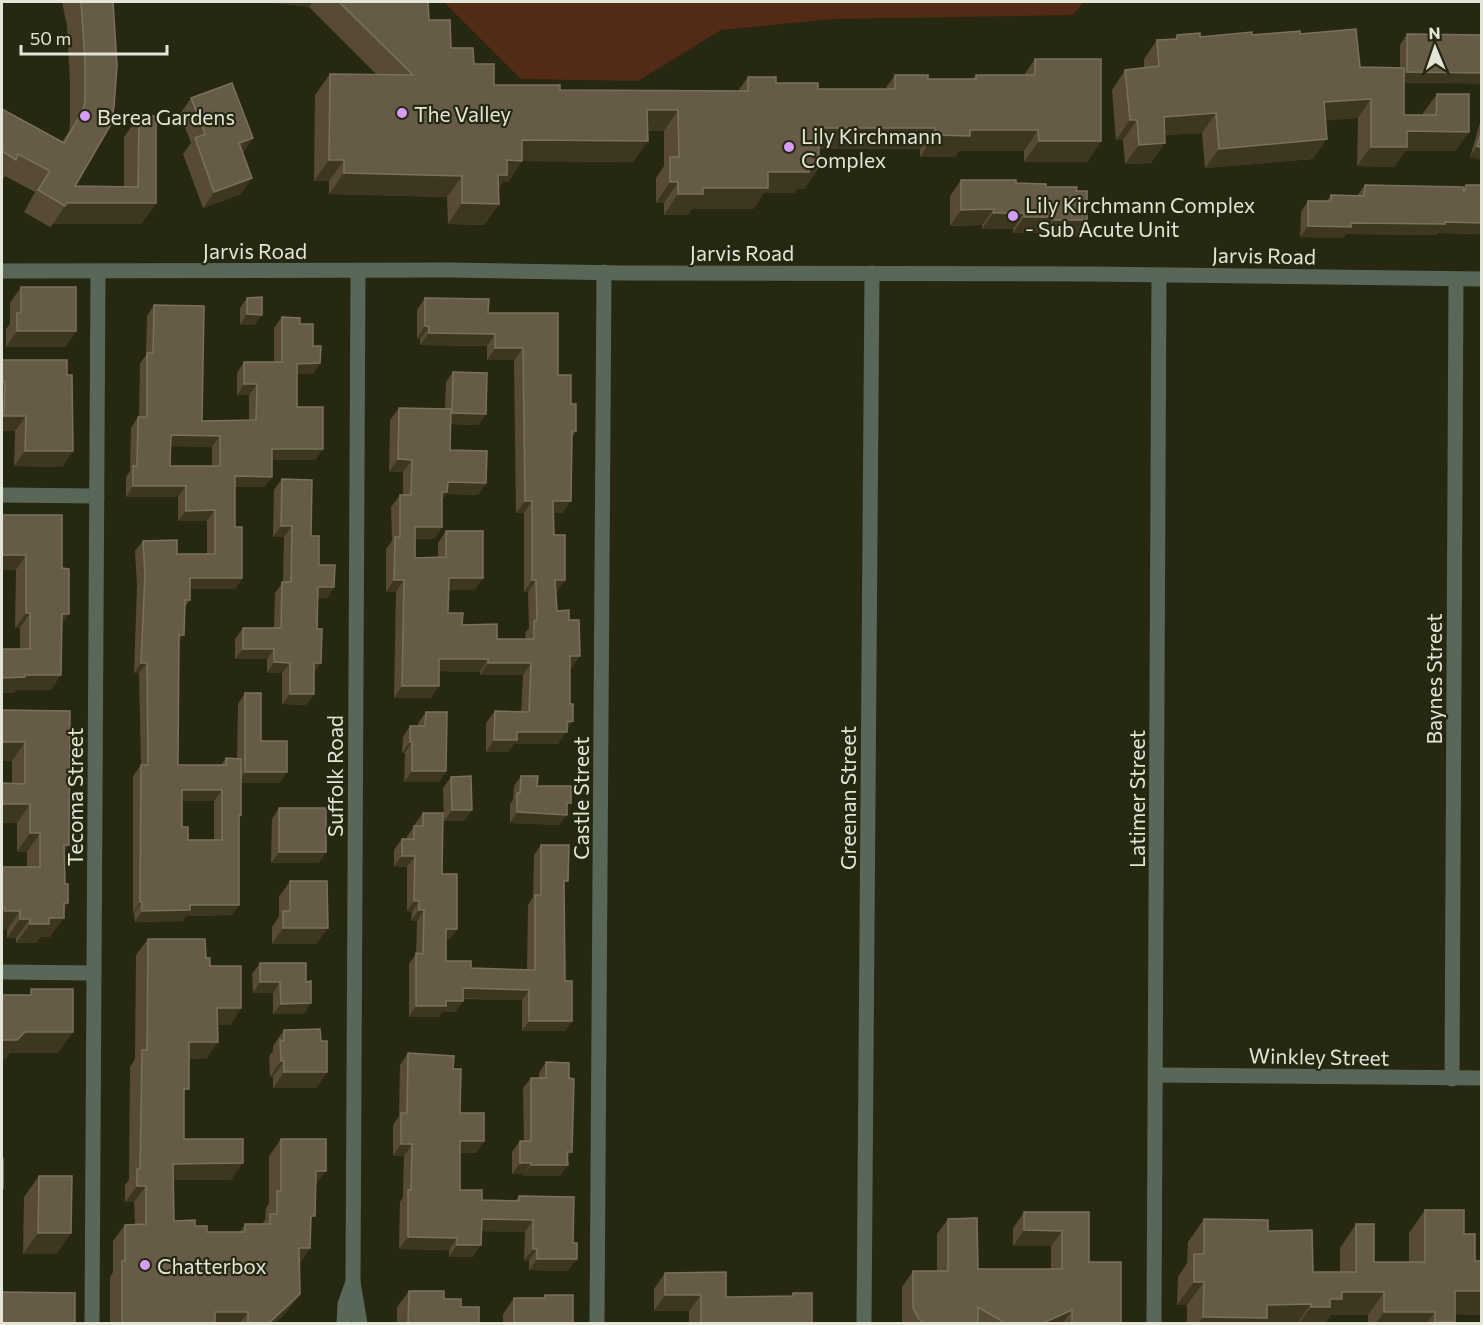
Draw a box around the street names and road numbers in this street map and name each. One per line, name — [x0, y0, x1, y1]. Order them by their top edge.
street label: Jarvis Road — [203, 238, 307, 263]
street label: Jarvis Road — [690, 240, 794, 265]
street label: Jarvis Road — [1212, 242, 1316, 268]
street label: Baynes Street — [1421, 613, 1446, 745]
street label: Suffolk Road — [322, 715, 347, 837]
street label: Greenan Street — [835, 726, 860, 870]
street label: Tecoma Street — [62, 728, 87, 866]
street label: Latimer Street — [1124, 730, 1149, 868]
street label: Castle Street — [568, 736, 593, 860]
street label: Winkley Street — [1248, 1042, 1390, 1070]

